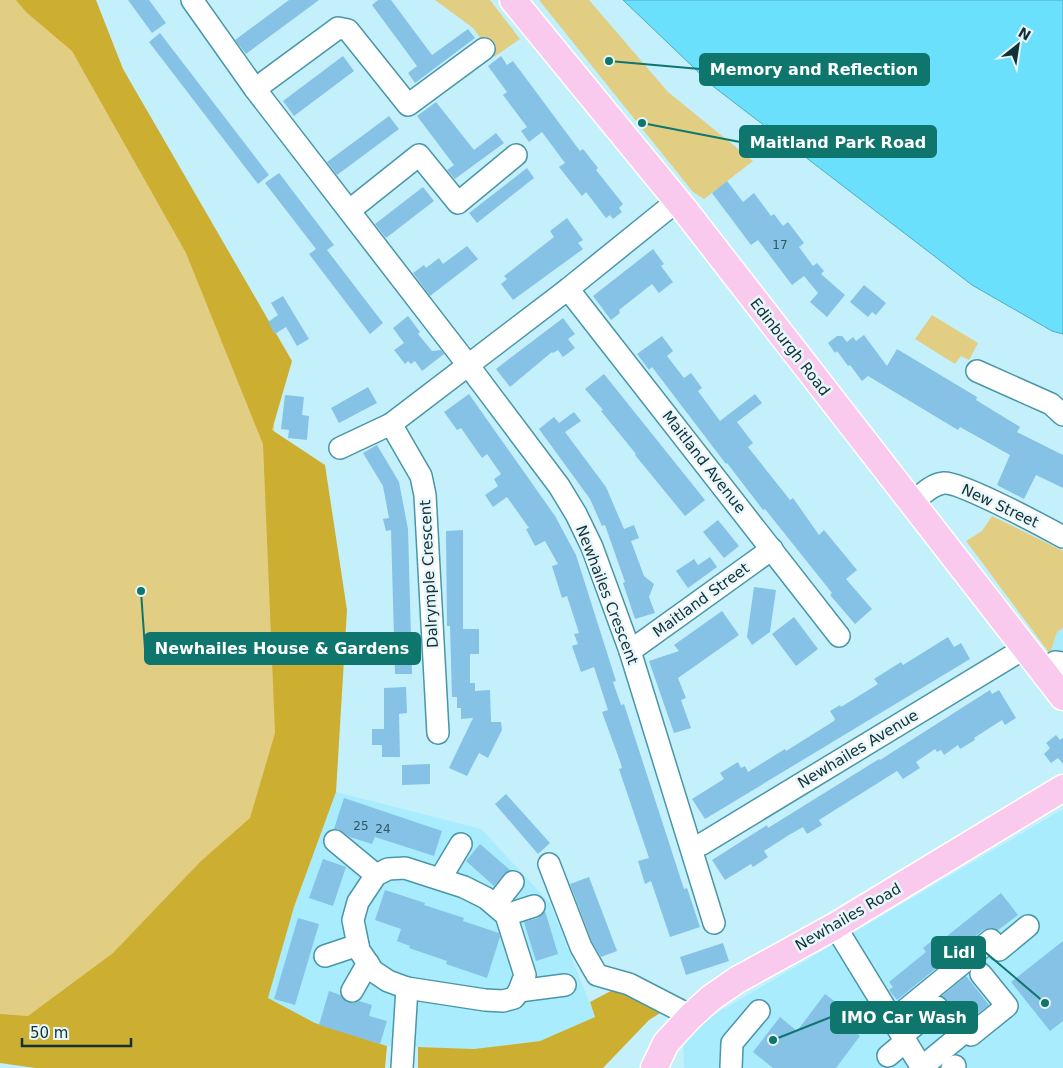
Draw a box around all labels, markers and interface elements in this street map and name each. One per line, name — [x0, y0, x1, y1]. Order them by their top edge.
north arrow — [993, 20, 1043, 70]
text: N — [1015, 24, 1034, 44]
callout: Memory and Reflection — [700, 54, 929, 85]
text: Memory and Reflection — [710, 60, 918, 79]
callout: Maitland Park Road — [740, 126, 936, 157]
text: Maitland Park Road — [750, 133, 926, 152]
house number: 17 — [772, 238, 788, 252]
street label: Edinburgh Road — [746, 295, 834, 399]
street label: Maitland Avenue — [658, 407, 750, 517]
street label: New Street — [959, 480, 1042, 532]
street label: Dalrymple Crescent — [416, 499, 442, 649]
street label: Newhailes Crescent — [572, 523, 642, 667]
street label: Maitland Street — [649, 559, 753, 641]
callout: Newhailes House & Gardens — [145, 633, 420, 664]
text: Newhailes House & Gardens — [155, 639, 409, 658]
street label: Newhailes Avenue — [795, 706, 921, 792]
house number: 25 — [353, 819, 369, 833]
house number: 24 — [375, 822, 391, 836]
street label: Newhailes Road — [792, 879, 904, 955]
callout: Lidl — [932, 937, 985, 968]
text: Lidl — [943, 943, 975, 962]
callout: IMO Car Wash — [831, 1002, 977, 1033]
text: IMO Car Wash — [841, 1008, 967, 1027]
scale bar — [22, 1016, 131, 1048]
text: 50 m — [30, 1024, 68, 1042]

